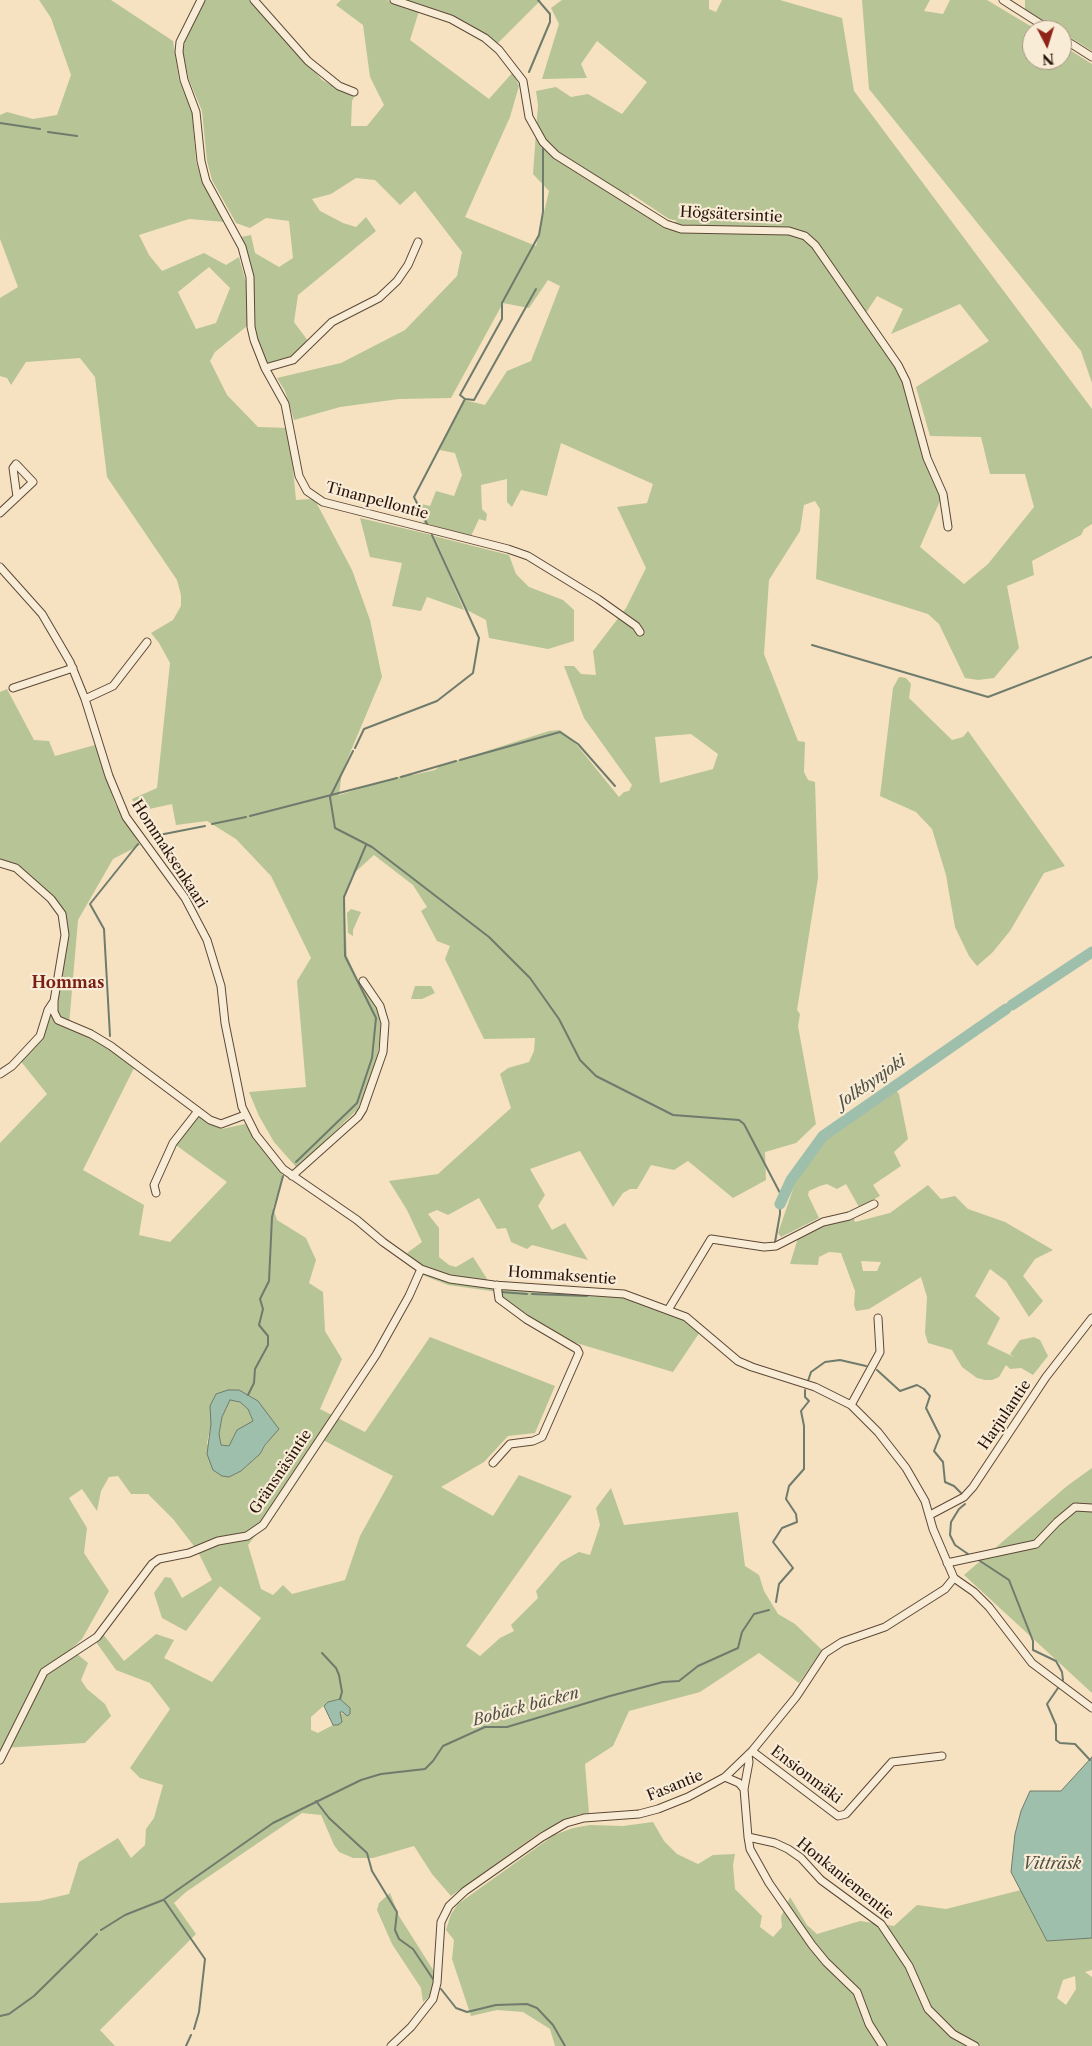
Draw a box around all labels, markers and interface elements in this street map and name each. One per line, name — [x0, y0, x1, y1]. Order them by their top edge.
north arrow — [1022, 20, 1072, 70]
text: N — [1041, 49, 1055, 68]
street label: Högsätersintie — [679, 203, 783, 227]
street label: Tinanpellontie — [324, 479, 430, 523]
street label: Hommaksenkaari — [127, 796, 211, 912]
district label: Hommas — [31, 973, 105, 993]
water label: Jolkbynjoki — [834, 1051, 910, 1113]
street label: Hommaksentie — [507, 1263, 617, 1289]
street label: Harjulantie — [975, 1377, 1035, 1453]
street label: Gränsnäsintie — [246, 1426, 316, 1518]
water label: Bobäck bäcken — [471, 1684, 581, 1730]
street label: Ensionmäki — [767, 1742, 845, 1808]
street label: Fasantie — [644, 1767, 706, 1805]
street label: Honkaniementie — [793, 1834, 897, 1924]
water label: Vitträsk — [1023, 1854, 1081, 1874]

